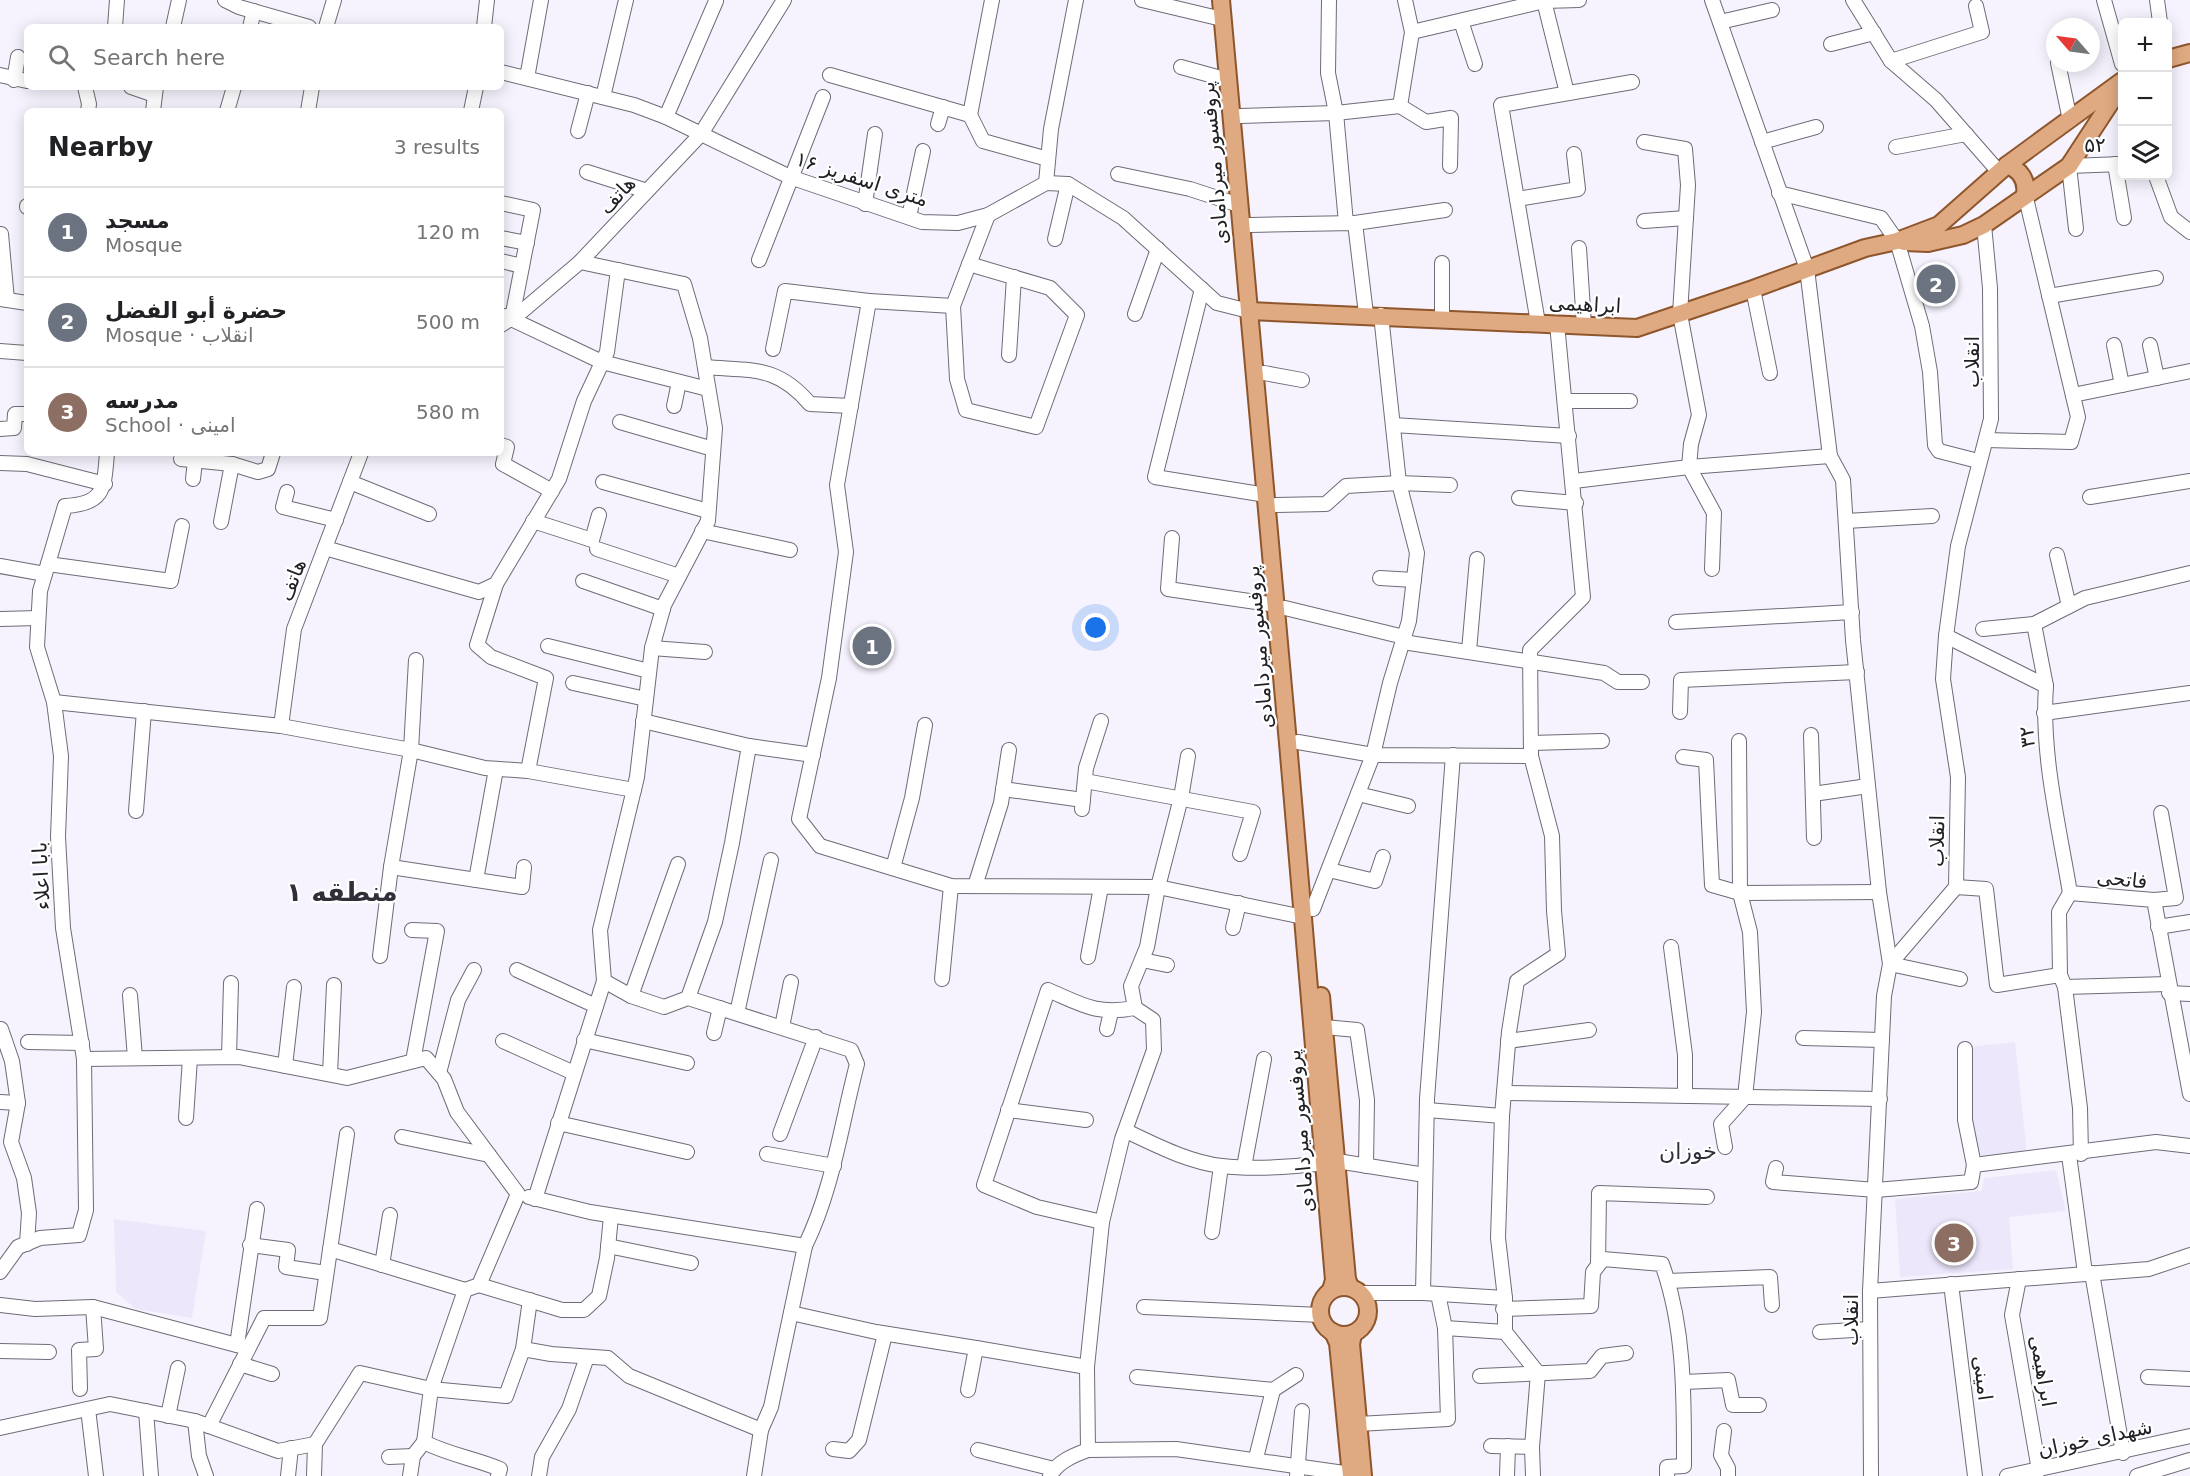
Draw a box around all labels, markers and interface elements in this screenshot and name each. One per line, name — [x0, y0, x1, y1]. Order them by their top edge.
north arrow — [2046, 18, 2100, 72]
map controls — [2118, 18, 2172, 180]
button: + — [2118, 18, 2172, 72]
search box — [24, 24, 504, 90]
icon: search — [45, 41, 78, 74]
text: Search here — [93, 45, 225, 70]
button: − — [2118, 72, 2172, 126]
street label: پروفسور میردامادی — [1195, 80, 1234, 246]
button: layers — [2118, 126, 2172, 180]
text: Nearby — [48, 132, 153, 162]
street label: ۵۲ — [2084, 133, 2106, 157]
text: 3 results — [394, 135, 480, 159]
street label: ۱۶ متری اسفریز — [793, 146, 931, 212]
street label: هاتف — [594, 171, 640, 219]
text: مسجد — [105, 208, 170, 233]
text: 1 — [61, 220, 74, 244]
text: 120 m — [416, 220, 480, 244]
text: Mosque — [105, 233, 183, 257]
pin: 2 — [1916, 262, 1956, 306]
street label: ابراهیمی — [1548, 290, 1622, 318]
text: حضرة أبو الفضل — [105, 298, 287, 323]
text: 2 — [61, 310, 74, 334]
text: 500 m — [416, 310, 480, 334]
text: Mosque · انقلاب — [105, 323, 254, 347]
street label: انقلاب — [1960, 336, 1984, 388]
text: مدرسه — [105, 388, 179, 413]
text: 3 — [61, 400, 74, 424]
text: 580 m — [416, 400, 480, 424]
text: School · امینی — [105, 413, 235, 437]
street label: هاتف — [273, 556, 311, 604]
street label: پروفسور میردامادی — [1240, 564, 1279, 730]
your location — [1081, 613, 1110, 642]
pin: 1 — [852, 624, 892, 668]
street label: ۳۲ — [2014, 725, 2040, 749]
street label: انقلاب — [1925, 815, 1949, 867]
street label: بابا اعلاء — [27, 841, 55, 911]
street label: فاتحی — [2095, 864, 2149, 894]
district label: منطقه ۱ — [286, 877, 398, 907]
street label: پروفسور میردامادی — [1281, 1048, 1320, 1214]
district label: خوزان — [1659, 1139, 1717, 1164]
pin: 3 — [1934, 1220, 1974, 1266]
street label: انقلاب — [1839, 1294, 1863, 1346]
street label: ابراهیمی — [2025, 1333, 2061, 1409]
street label: امینی — [1968, 1354, 1998, 1402]
street label: شهدای خوزان — [2035, 1414, 2155, 1462]

